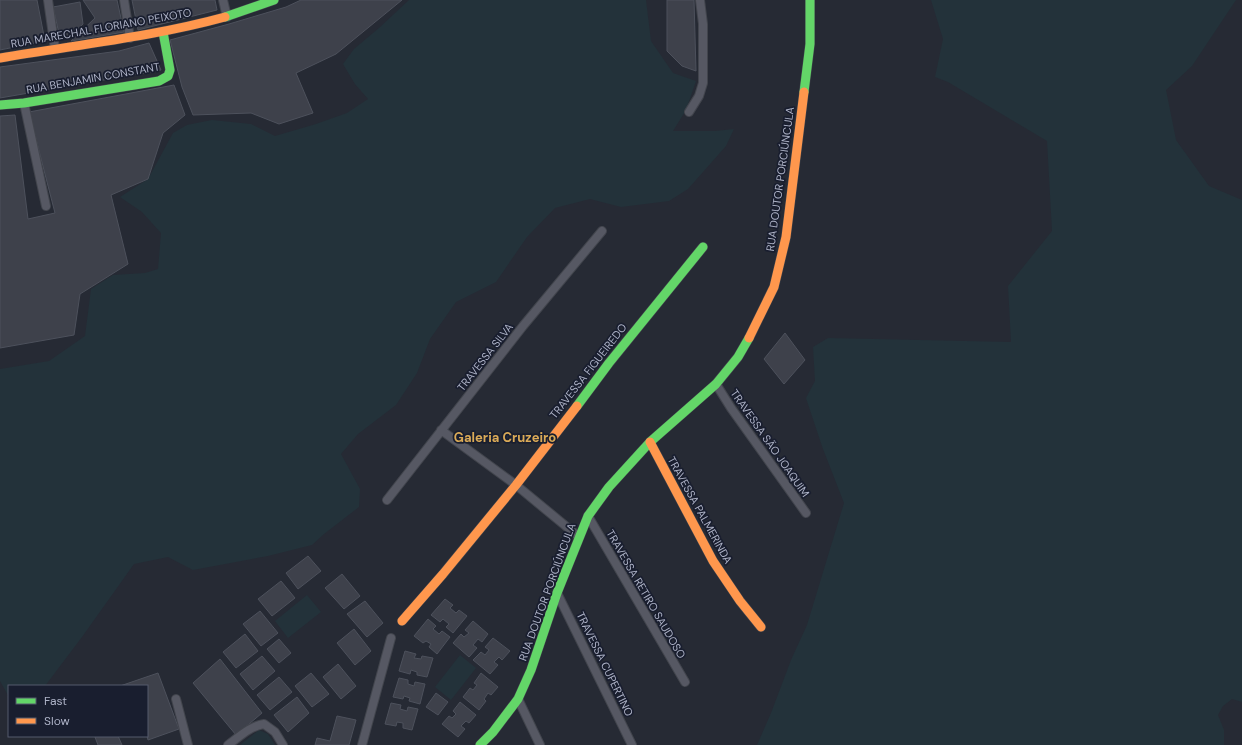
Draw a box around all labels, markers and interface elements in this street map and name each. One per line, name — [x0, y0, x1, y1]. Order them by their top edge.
street label: RUA MARECHAL FLORIANO PEIXOTO — [10, 5, 192, 51]
street label: RUA BENJAMIN CONSTANT — [25, 59, 161, 97]
street label: RUA DOUTOR PORCIÚNCULA — [763, 106, 797, 252]
street label: TRAVESSA SILVA — [454, 320, 516, 394]
street label: TRAVESSA FIGUEIREDO — [546, 321, 630, 421]
street label: TRAVESSA SÃO JOAQUIM — [728, 387, 812, 499]
district label: Galeria Cruzeiro — [454, 429, 556, 446]
street label: TRAVESSA PALMERINDA — [665, 454, 735, 566]
street label: RUA DOUTOR PORCIÚNCULA — [516, 521, 578, 663]
street label: TRAVESSA RETIRO SAUDOSO — [603, 527, 689, 661]
street label: TRAVESSA CUPERTINO — [574, 609, 636, 719]
legend — [8, 685, 148, 737]
text: Fast — [44, 693, 67, 709]
text: Slow — [44, 713, 70, 729]

